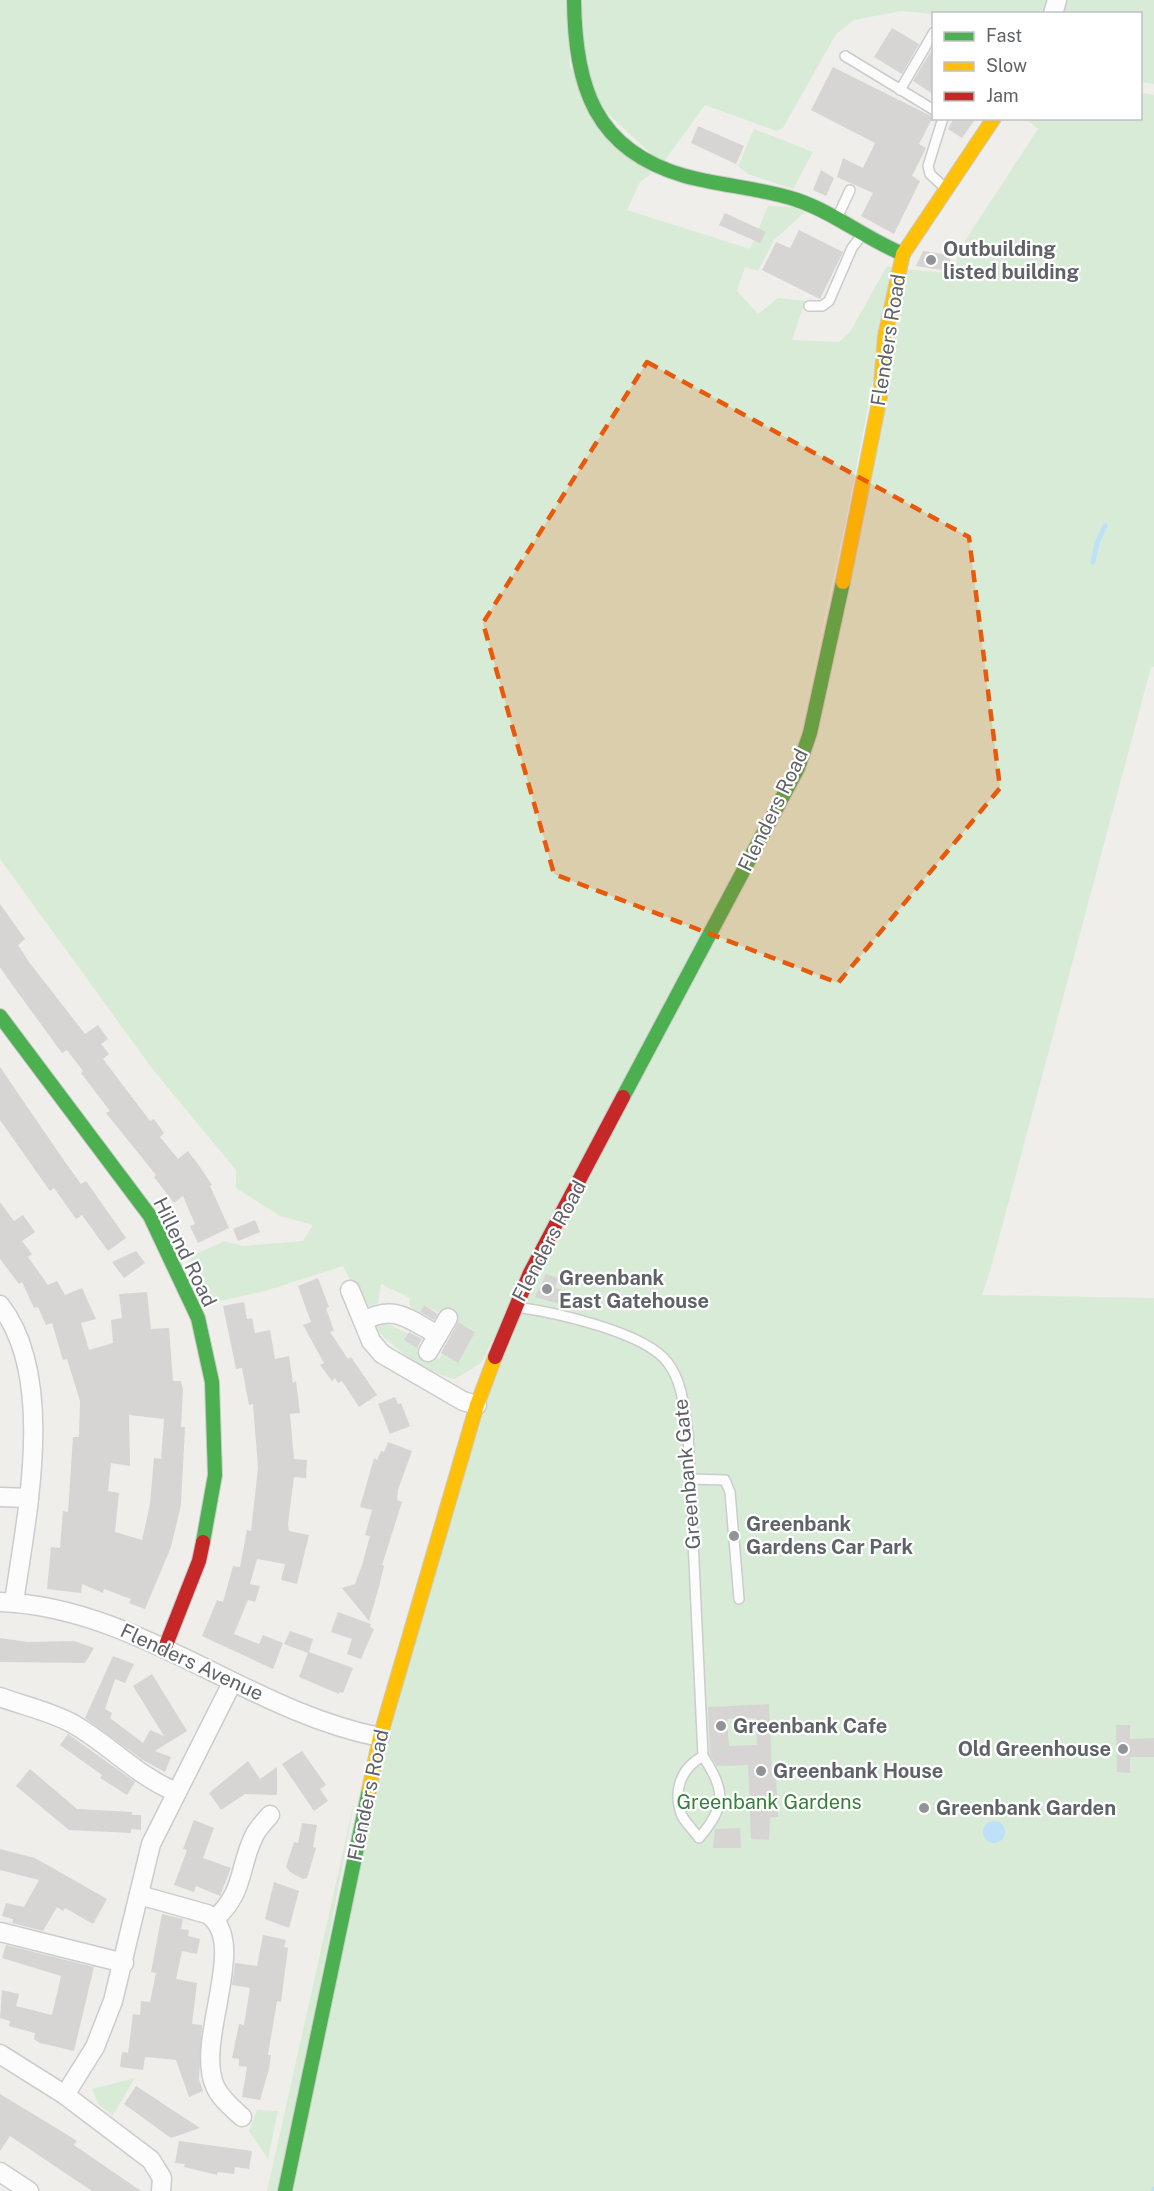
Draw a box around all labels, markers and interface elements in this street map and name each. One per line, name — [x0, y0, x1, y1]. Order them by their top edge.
legend — [932, 12, 1142, 120]
text: Fast — [986, 25, 1022, 46]
text: Slow — [986, 55, 1027, 76]
text: Jam — [986, 85, 1019, 106]
place label: Outbuilding listed building — [943, 237, 1079, 284]
marker: Outbuilding listed building — [924, 253, 938, 267]
street label: Flenders Road — [866, 272, 910, 408]
street label: Flenders Road — [733, 745, 813, 875]
street label: Flenders Road — [507, 1176, 591, 1306]
street label: Hillend Road — [148, 1193, 222, 1311]
place label: Greenbank East Gatehouse — [559, 1266, 709, 1313]
marker: Greenbank East Gatehouse — [540, 1282, 554, 1296]
street label: Greenbank Gate — [668, 1398, 706, 1550]
place label: Greenbank Gardens Car Park — [746, 1512, 914, 1559]
marker: Greenbank Gardens Car Park — [727, 1529, 741, 1543]
street label: Flenders Avenue — [117, 1618, 267, 1706]
place label: Greenbank Cafe — [733, 1714, 887, 1738]
marker: Greenbank Cafe — [714, 1719, 728, 1733]
street label: Flenders Road — [342, 1727, 394, 1863]
place label: Old Greenhouse — [958, 1737, 1111, 1761]
marker: Old Greenhouse — [1116, 1742, 1130, 1756]
place label: Greenbank House — [773, 1759, 943, 1783]
marker: Greenbank House — [754, 1764, 768, 1778]
park label: Greenbank Gardens — [676, 1790, 862, 1814]
place label: Greenbank Garden — [936, 1796, 1116, 1820]
marker: Greenbank Garden — [917, 1801, 931, 1815]

